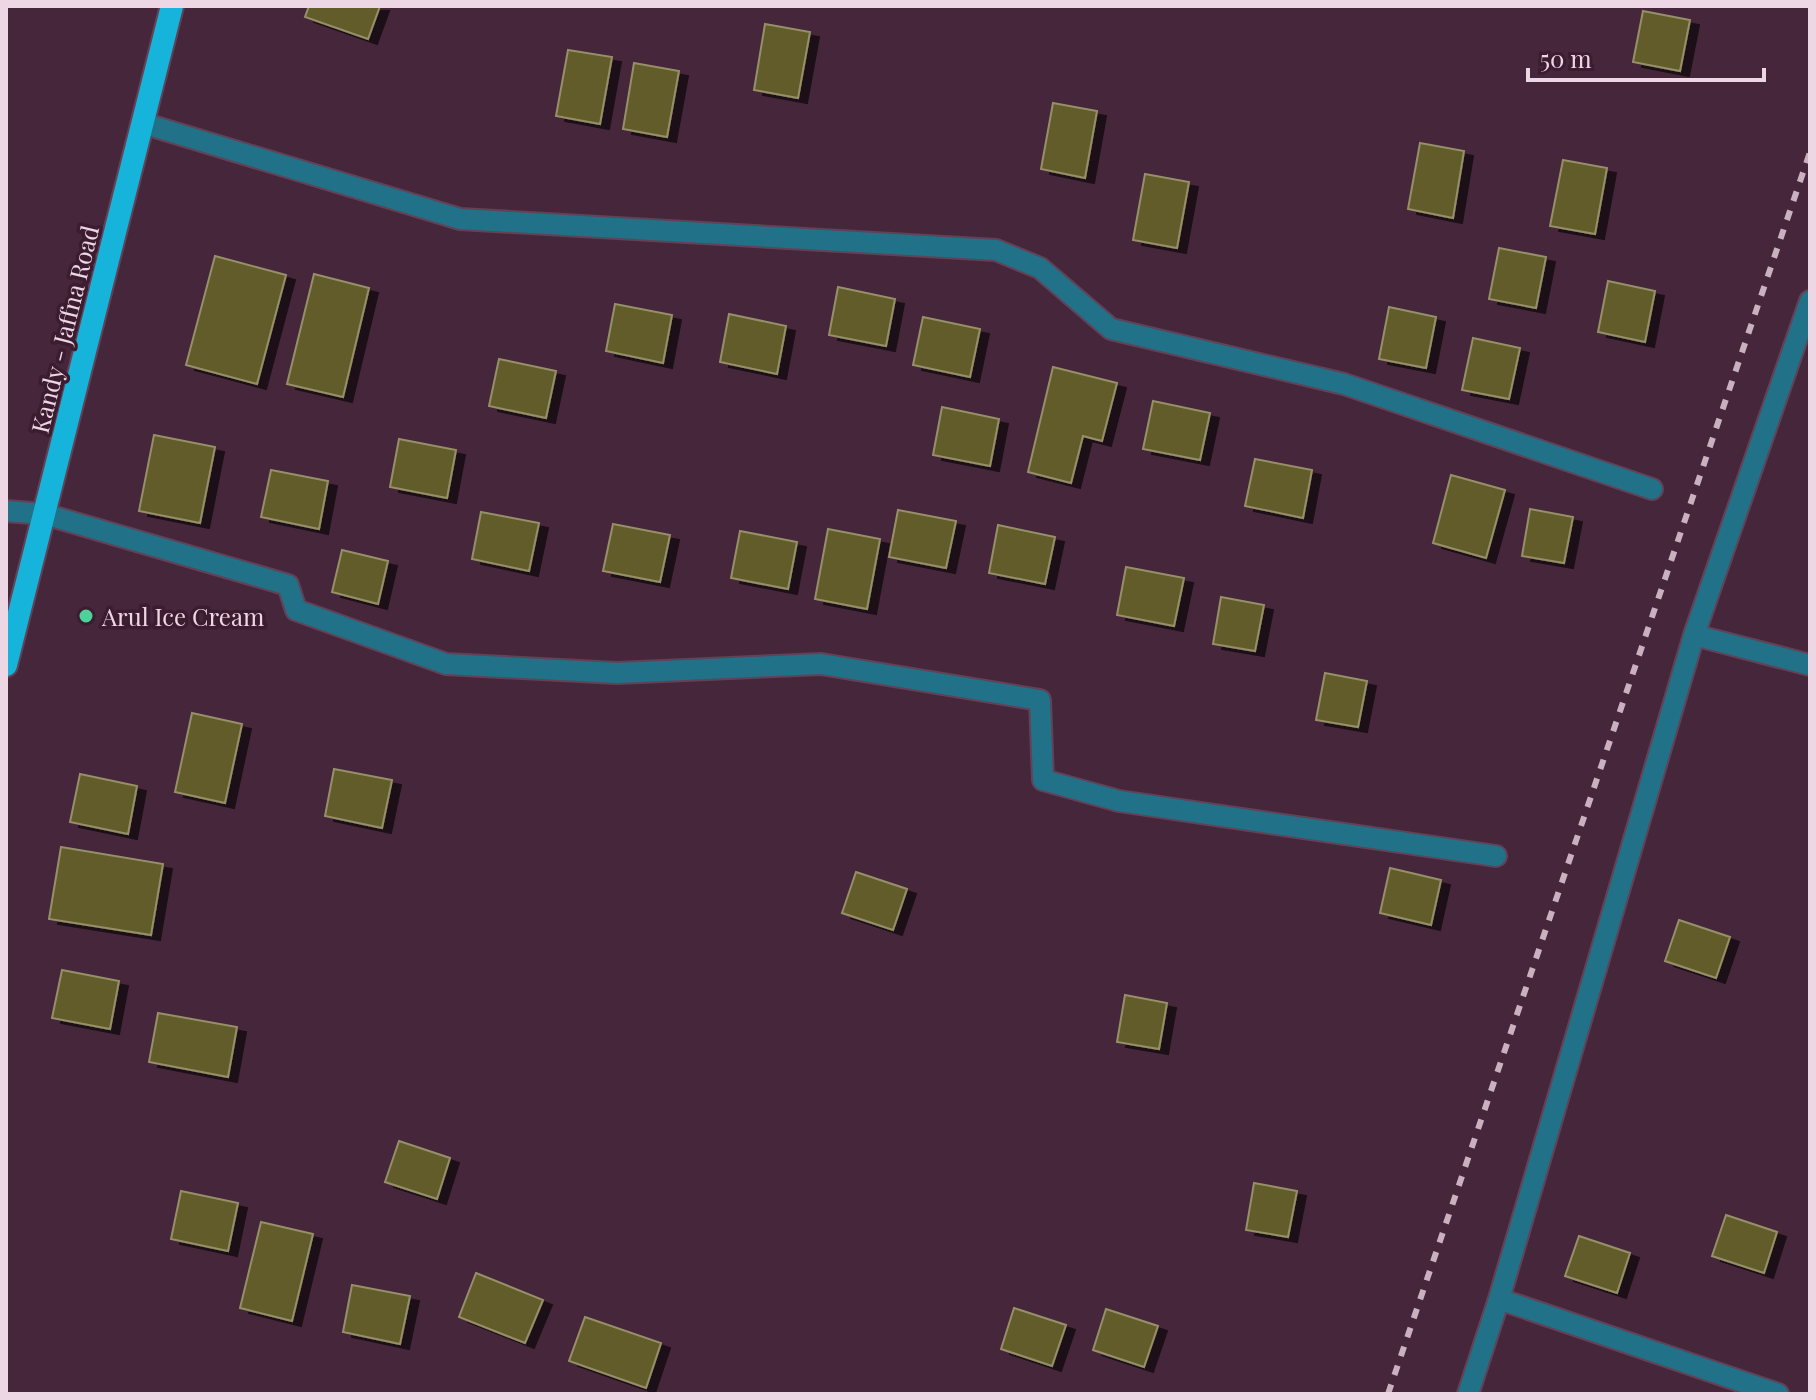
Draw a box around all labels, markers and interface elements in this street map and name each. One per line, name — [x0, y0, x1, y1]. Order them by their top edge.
scale bar — [1528, 32, 1764, 82]
text: 50 m — [1540, 42, 1592, 74]
street label: Kandy - Jaffna Road — [23, 222, 105, 436]
place label: Arul Ice Cream — [101, 600, 264, 632]
marker: Arul Ice Cream — [77, 607, 95, 625]

